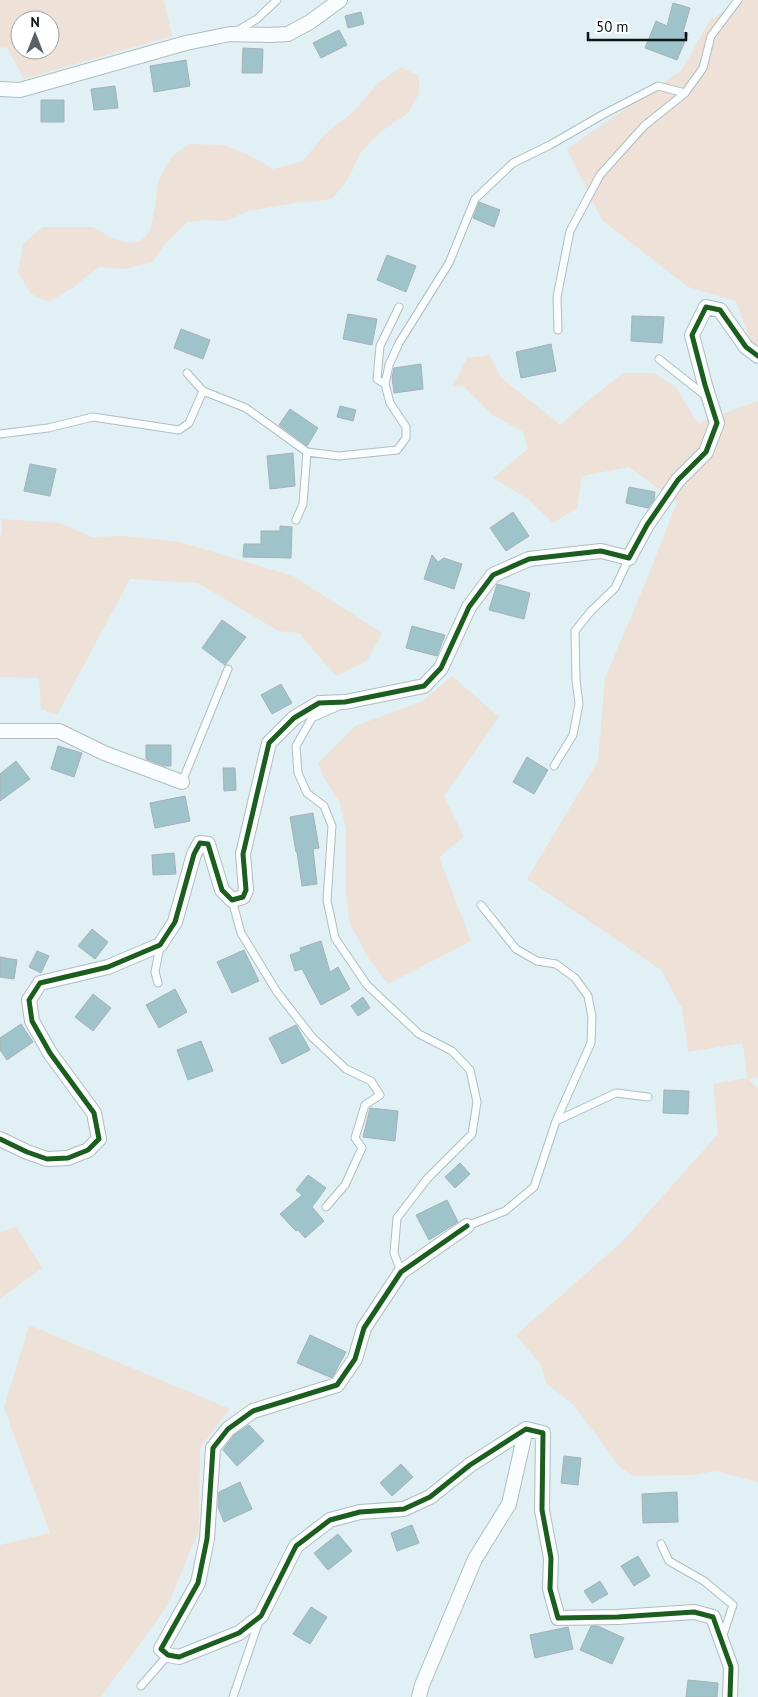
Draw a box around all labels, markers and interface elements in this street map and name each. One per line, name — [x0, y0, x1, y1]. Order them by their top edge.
north arrow — [10, 10, 60, 60]
scale bar — [588, 10, 686, 42]
text: N — [30, 13, 40, 31]
text: 50 m — [596, 17, 629, 36]

